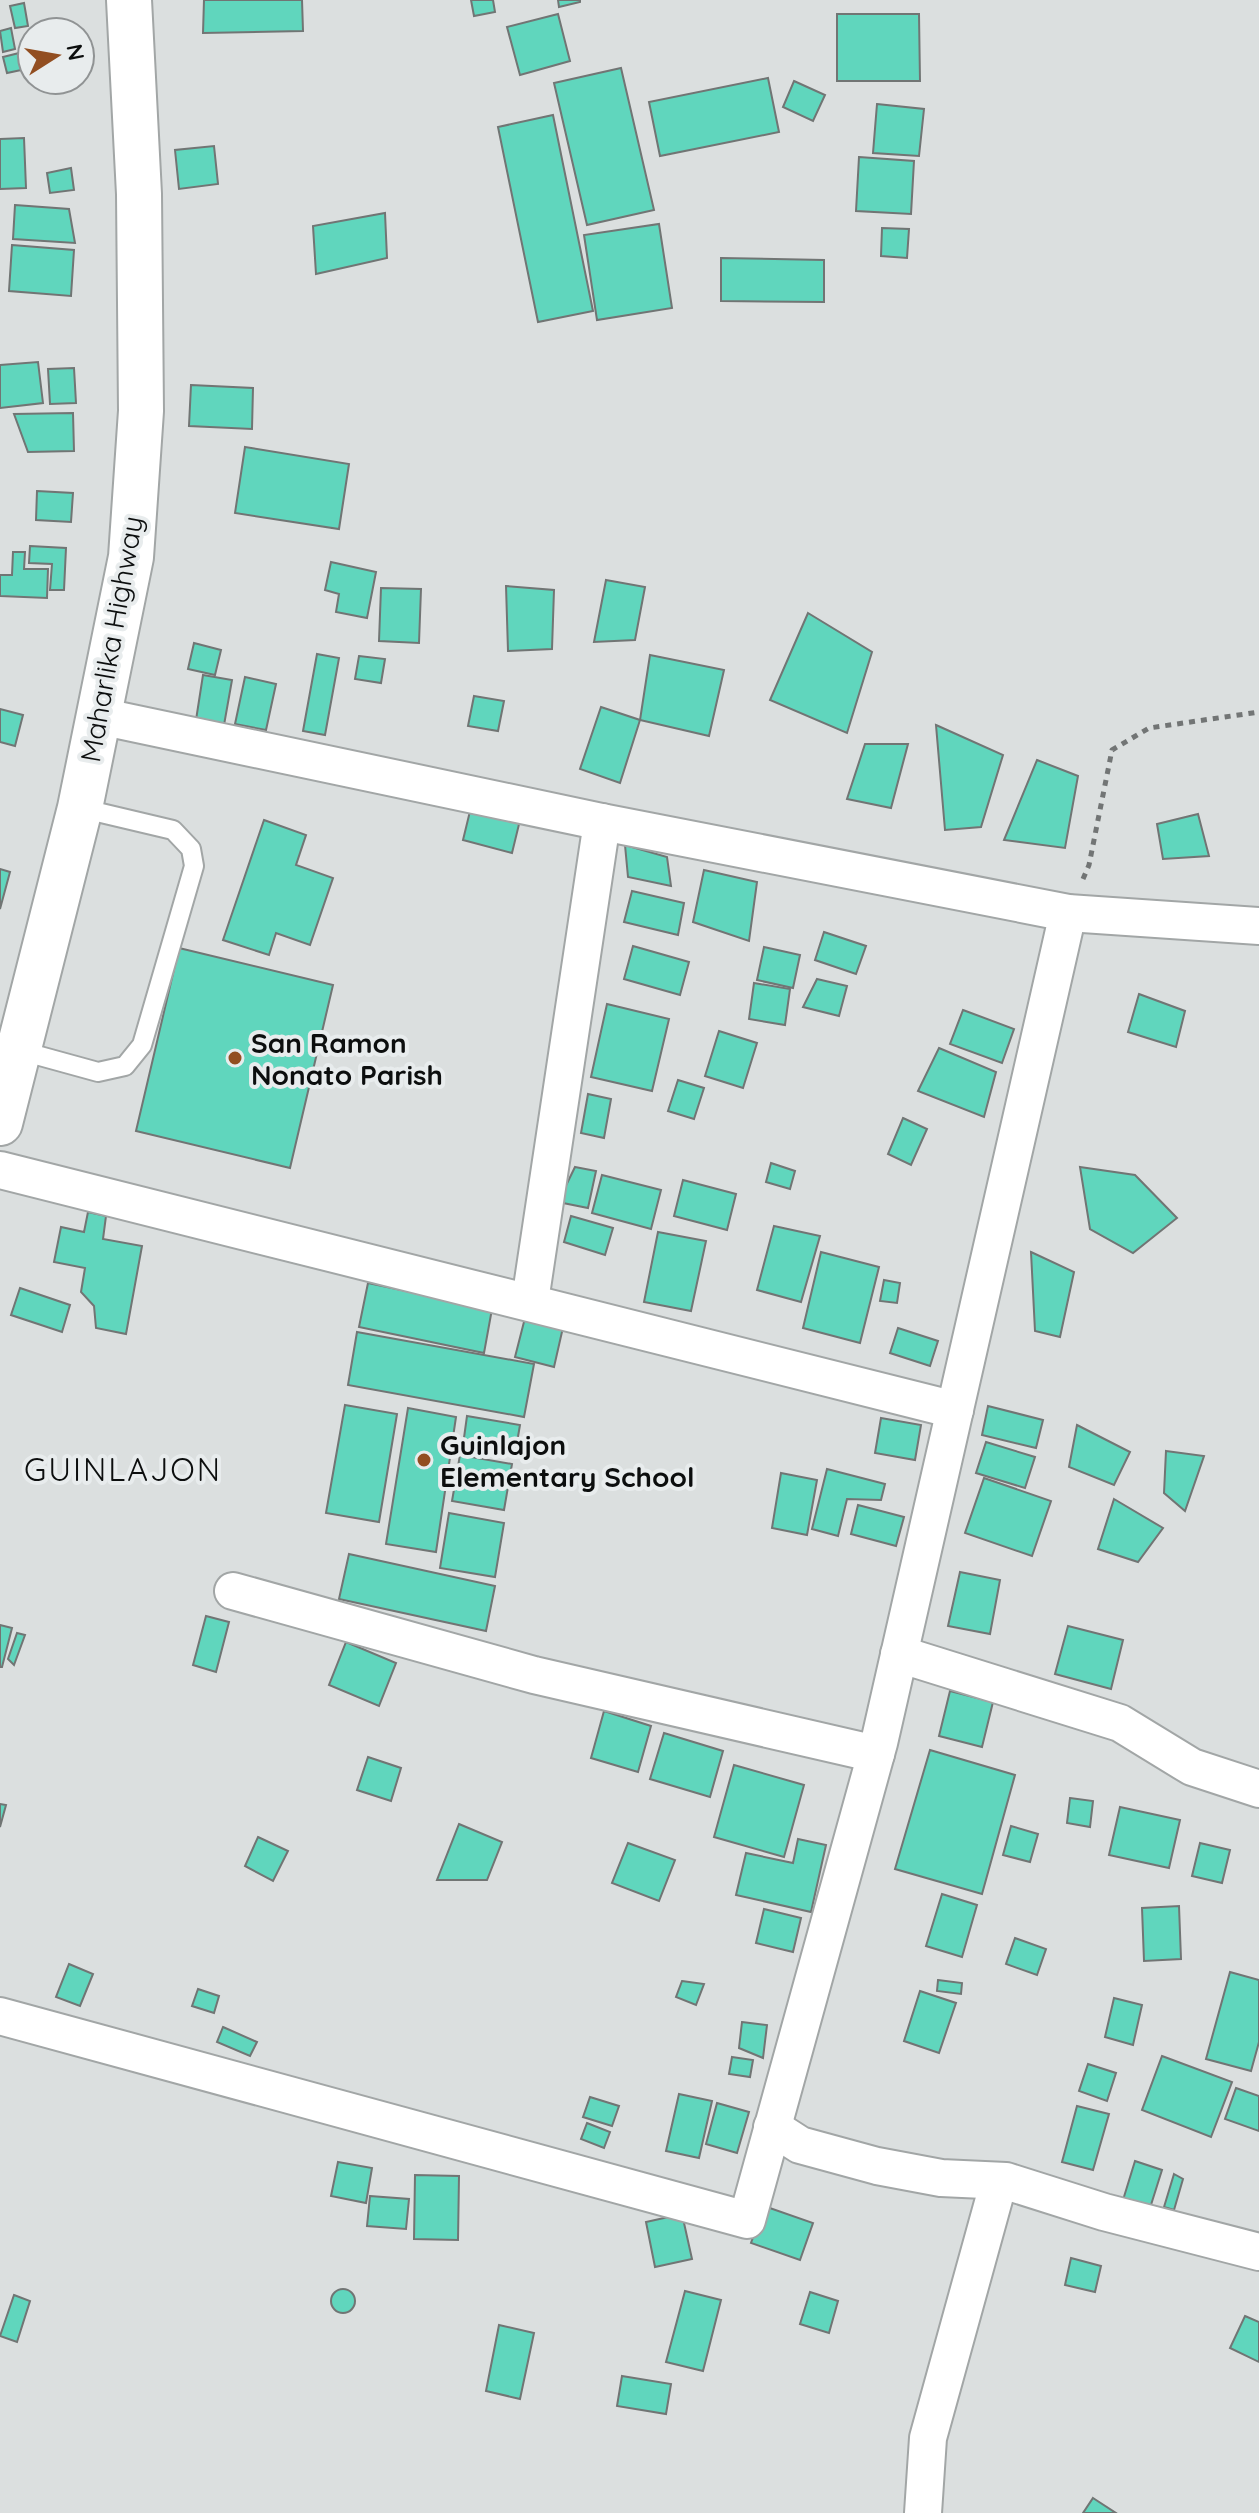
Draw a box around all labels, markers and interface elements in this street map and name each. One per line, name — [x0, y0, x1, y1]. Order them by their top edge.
north arrow — [16, 16, 96, 96]
text: N — [60, 42, 91, 63]
street label: Maharlika Highway — [72, 513, 150, 765]
place label: San Ramon Nonato Parish — [251, 1025, 443, 1092]
marker: San Ramon Nonato Parish — [226, 1049, 244, 1067]
place label: Guinlajon Elementary School — [440, 1427, 695, 1494]
district label: GUINLAJON — [24, 1449, 222, 1489]
marker: Guinlajon Elementary School — [415, 1451, 433, 1469]

